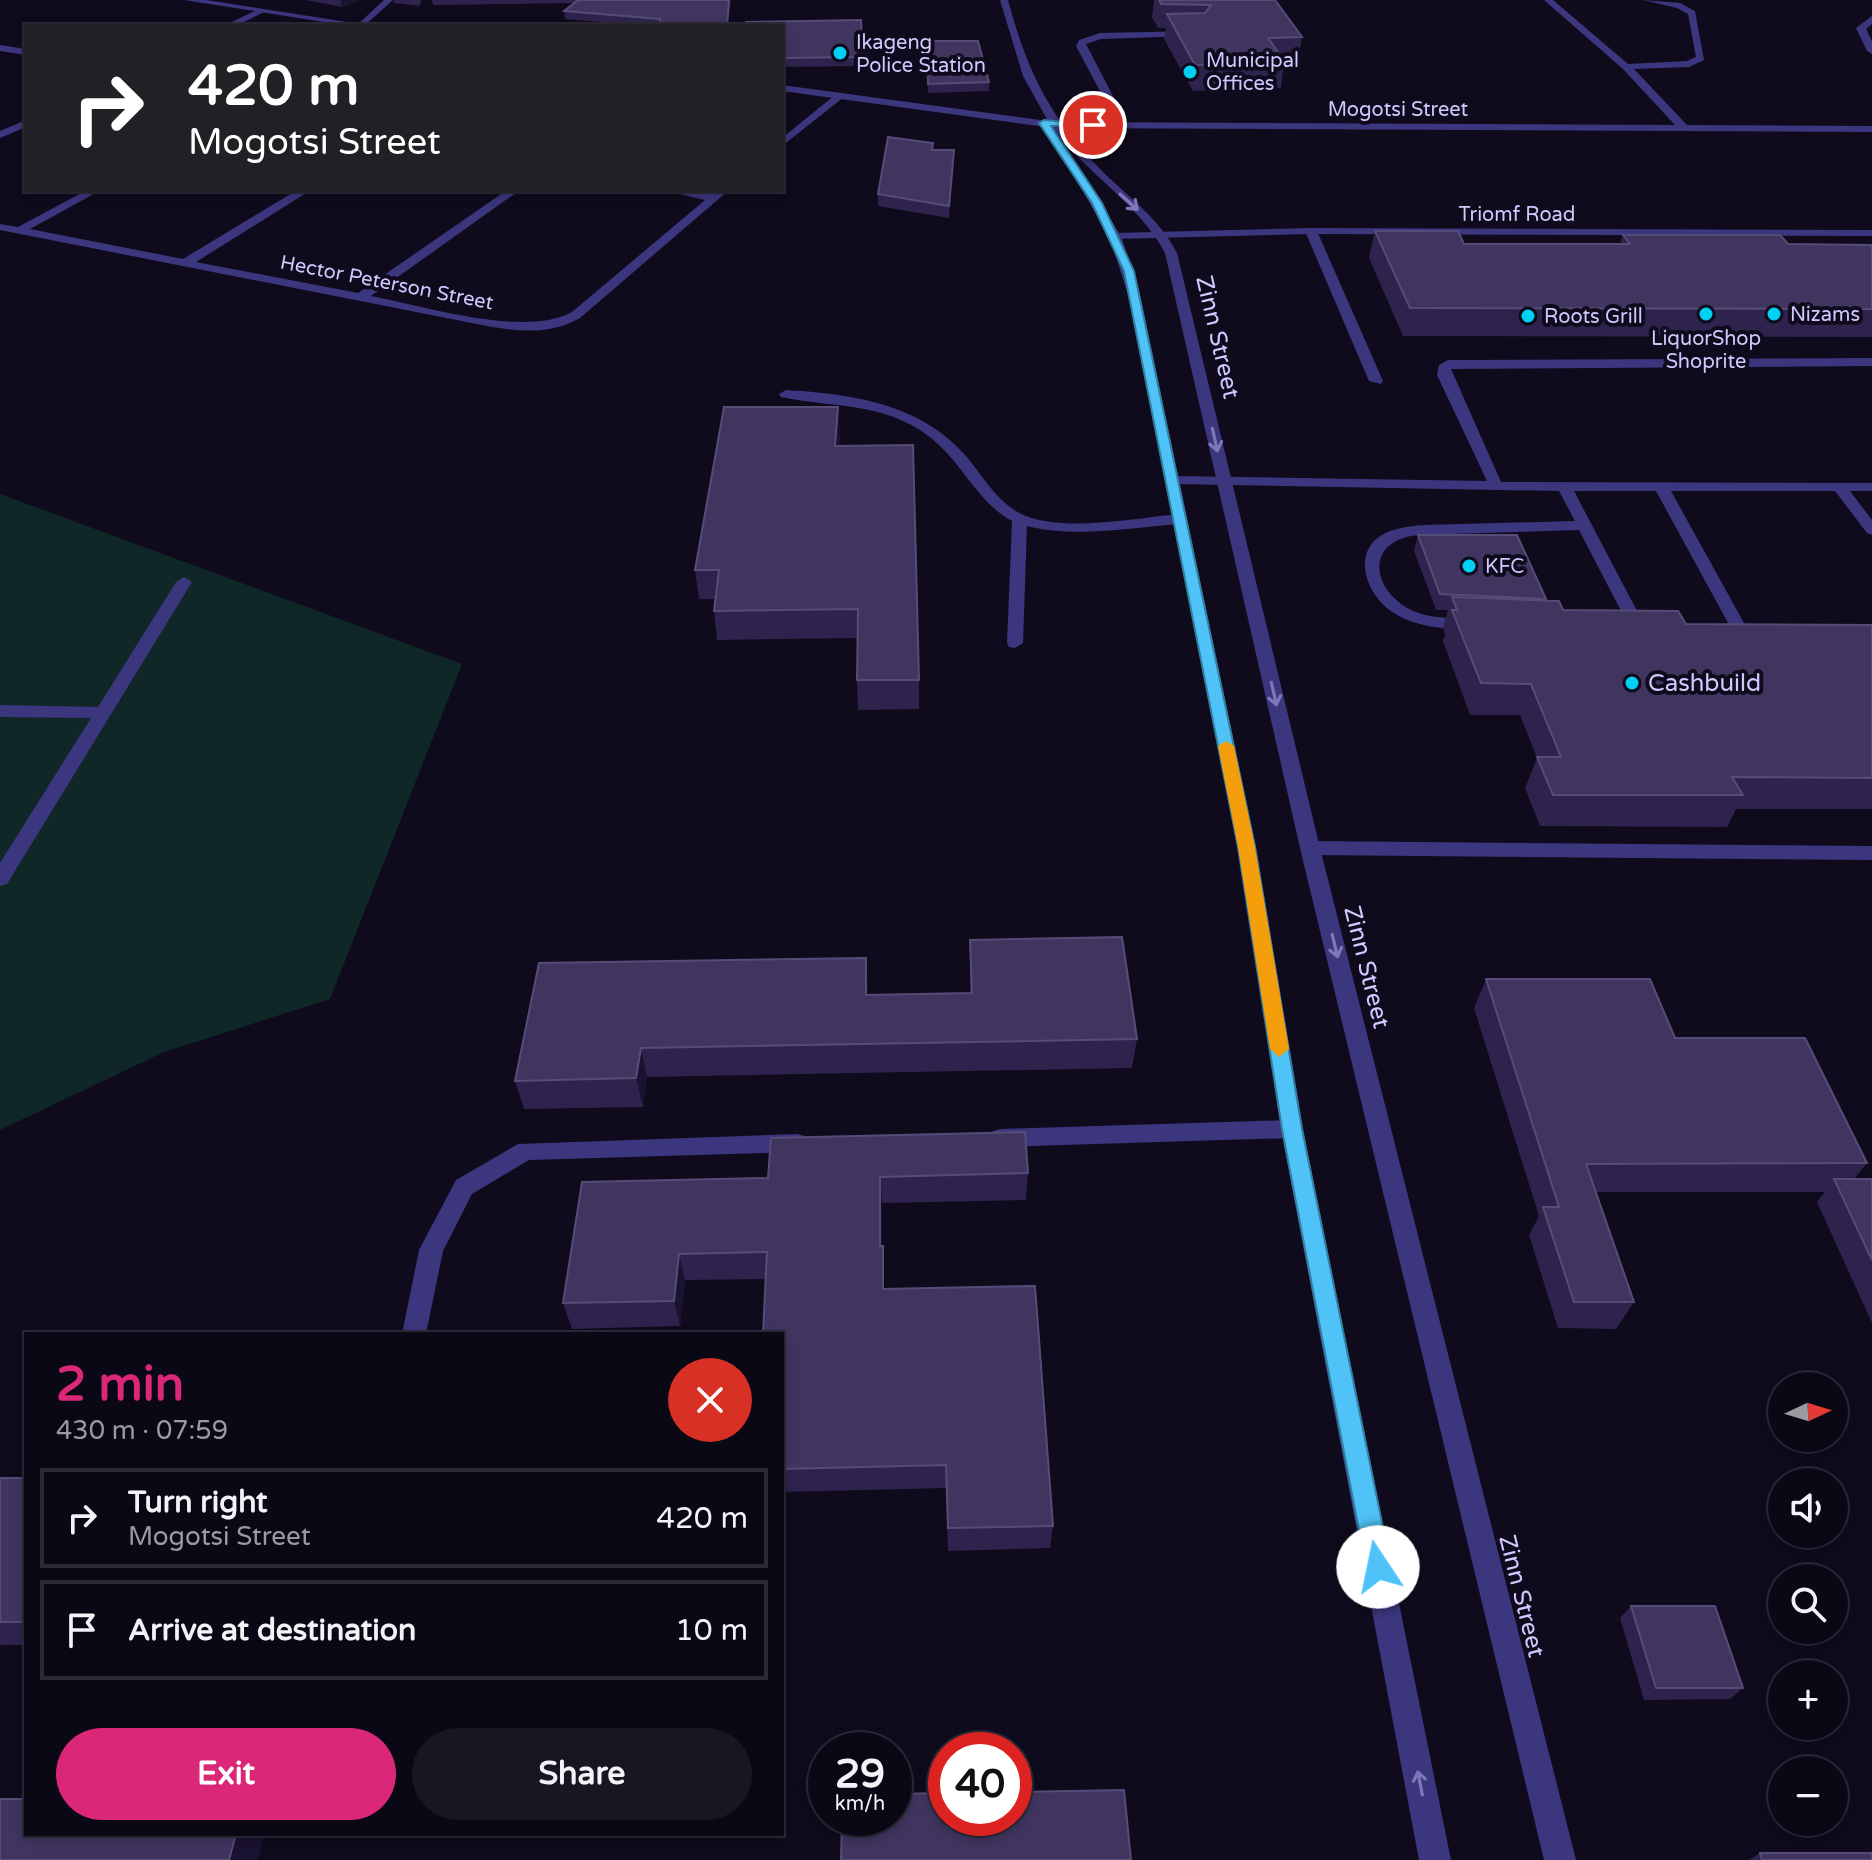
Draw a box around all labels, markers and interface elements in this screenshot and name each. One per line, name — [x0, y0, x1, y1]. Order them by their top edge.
place label: Ikageng Police Station — [856, 31, 986, 78]
marker: Ikageng Police Station — [831, 44, 849, 62]
place label: Municipal Offices — [1206, 49, 1299, 96]
text: 420 m — [188, 53, 359, 120]
icon: right — [56, 56, 160, 160]
marker: Municipal Offices — [1181, 63, 1199, 81]
pin — [1059, 91, 1127, 159]
street label: Mogotsi Street — [1328, 98, 1469, 122]
icon: arrive — [1071, 103, 1115, 147]
text: Mogotsi Street — [188, 121, 441, 164]
one-way arrow — [1119, 193, 1139, 211]
street label: Triomf Road — [1459, 203, 1575, 227]
street label: Hector Peterson Street — [278, 251, 496, 315]
street label: Zinn Street — [1189, 273, 1246, 401]
place label: Nizams — [1790, 303, 1860, 327]
place label: Roots Grill — [1544, 305, 1643, 329]
marker: LiquorShop Shoprite — [1697, 305, 1715, 323]
marker: Nizams — [1765, 305, 1783, 323]
marker: Roots Grill — [1519, 307, 1537, 325]
place label: LiquorShop Shoprite — [1651, 327, 1761, 374]
one-way arrow — [1208, 427, 1223, 453]
place label: KFC — [1485, 555, 1524, 579]
marker: KFC — [1460, 557, 1478, 575]
place label: Cashbuild — [1648, 669, 1761, 698]
marker: Cashbuild — [1623, 674, 1641, 692]
one-way arrow — [1267, 680, 1282, 706]
street label: Zinn Street — [1337, 903, 1396, 1031]
one-way arrow — [1328, 933, 1343, 959]
text: 2 min — [56, 1356, 184, 1414]
button: close — [668, 1358, 752, 1442]
north arrow — [1768, 1372, 1848, 1452]
map controls — [1768, 1372, 1848, 1836]
text: 430 m · 07:59 — [56, 1415, 228, 1446]
button: sound — [1768, 1468, 1848, 1548]
text: Turn right — [128, 1484, 268, 1521]
icon: right — [60, 1496, 104, 1540]
text: 420 m — [656, 1500, 748, 1537]
text: Mogotsi Street — [128, 1521, 311, 1552]
position arrow — [1336, 1525, 1420, 1609]
street label: Zinn Street — [1492, 1532, 1551, 1660]
button: search — [1768, 1564, 1848, 1644]
icon: arrive — [60, 1608, 104, 1652]
text: Arrive at destination — [128, 1612, 416, 1649]
text: 10 m — [675, 1612, 748, 1649]
button: + — [1768, 1660, 1848, 1740]
button: Exit — [56, 1728, 396, 1820]
button: Share — [412, 1728, 752, 1820]
speed limit sign: 40 — [928, 1732, 1032, 1836]
text: 29 — [835, 1750, 885, 1798]
button: − — [1768, 1756, 1848, 1836]
one-way arrow — [1412, 1771, 1427, 1797]
text: km/h — [835, 1792, 885, 1816]

